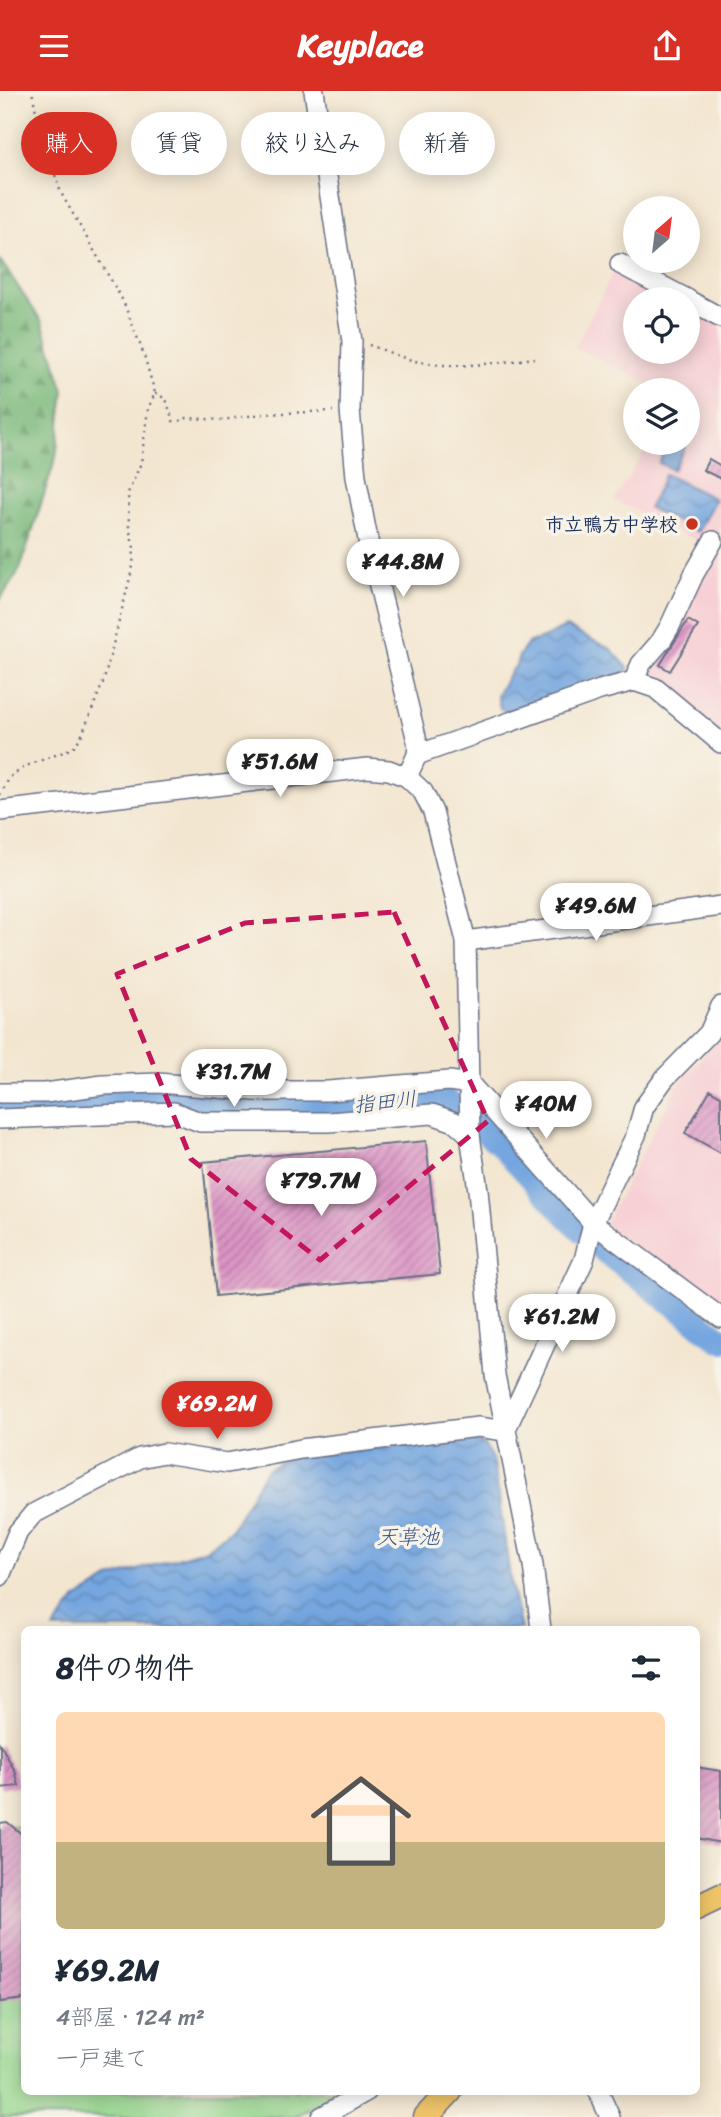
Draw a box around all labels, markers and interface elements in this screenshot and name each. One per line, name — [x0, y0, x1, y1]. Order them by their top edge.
text: Keyplace — [298, 17, 423, 74]
icon: menu — [35, 27, 73, 65]
icon: share — [648, 27, 686, 65]
chip: 購入 — [21, 112, 117, 175]
chip: 賃貸 — [131, 112, 227, 175]
chip: 絞り込み — [241, 112, 385, 175]
chip: 新着 — [399, 112, 495, 175]
north arrow — [623, 196, 700, 273]
map controls — [623, 196, 700, 455]
button: locate — [623, 287, 700, 364]
button: layers — [623, 378, 700, 455]
place label: 市立鴨方中学校 — [545, 508, 678, 541]
marker: 市立鴨方中学校 — [684, 516, 700, 532]
pin: ¥44.8M — [346, 539, 460, 599]
text: ¥44.8M — [362, 541, 444, 582]
pin: ¥51.6M — [223, 739, 337, 799]
text: ¥51.6M — [242, 741, 318, 782]
pin: ¥49.6M — [539, 883, 653, 943]
text: ¥49.6M — [556, 885, 636, 926]
pin: ¥31.7M — [177, 1049, 291, 1109]
text: ¥31.7M — [197, 1051, 271, 1092]
water label: 指田川 — [352, 1080, 418, 1124]
pin: ¥40M — [505, 1081, 587, 1141]
text: ¥40M — [516, 1083, 576, 1124]
pin: ¥79.7M — [264, 1159, 378, 1218]
text: ¥79.7M — [282, 1160, 360, 1201]
pin: ¥61.2M — [505, 1295, 619, 1354]
text: ¥61.2M — [525, 1296, 599, 1337]
pin: ¥69.2M — [160, 1381, 274, 1441]
text: ¥69.2M — [178, 1383, 256, 1424]
water label: 天草池 — [377, 1518, 440, 1556]
text: 8件の物件 — [56, 1641, 194, 1695]
icon: filters — [627, 1649, 665, 1687]
icon: home — [298, 1758, 424, 1884]
text: ¥69.2M — [56, 1943, 159, 1997]
text: 4部屋 · 124 m² — [56, 1997, 205, 2038]
text: 一戸建て — [56, 2038, 148, 2079]

